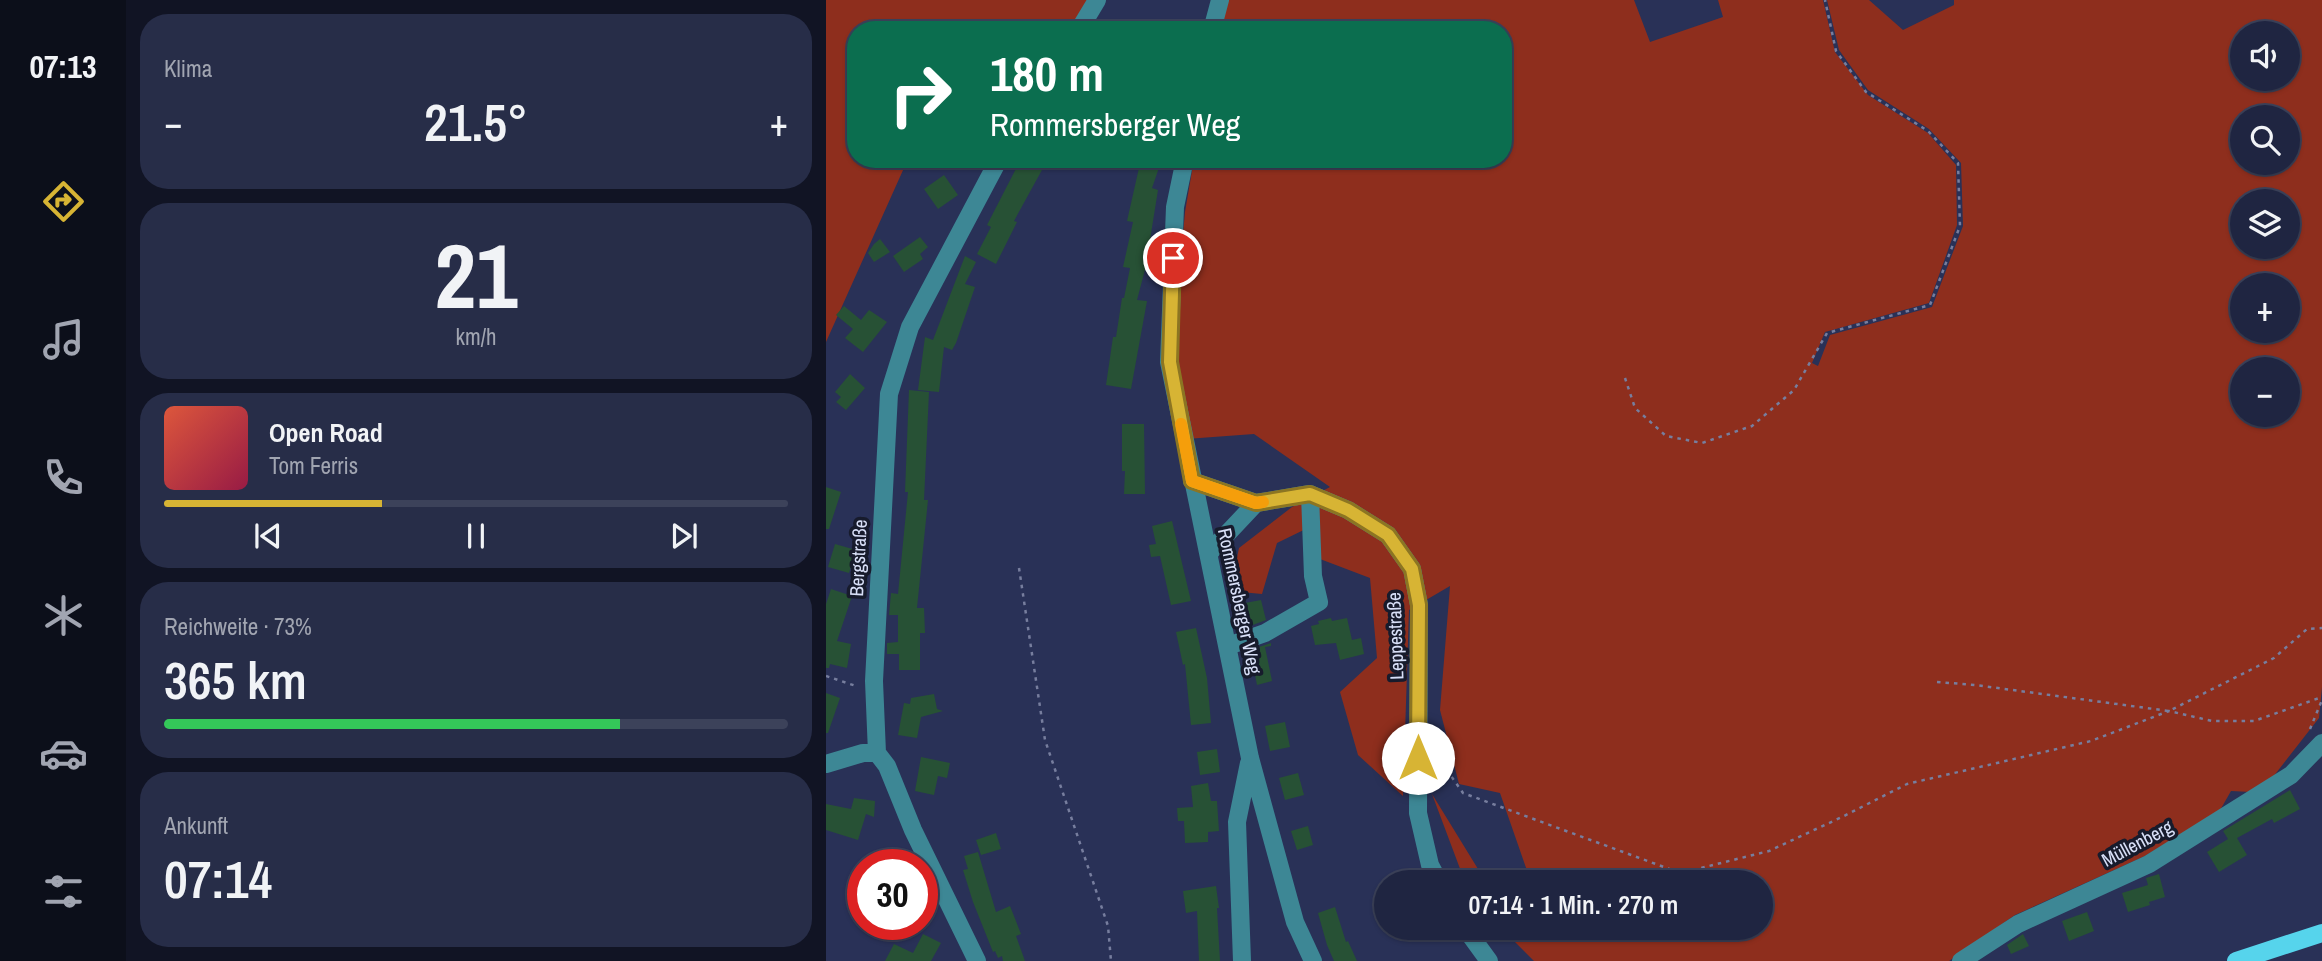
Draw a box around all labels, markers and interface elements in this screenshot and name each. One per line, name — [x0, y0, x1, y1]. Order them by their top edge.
map controls — [2230, 21, 2300, 427]
button: sound — [2230, 21, 2300, 91]
text: 180 m — [990, 40, 1104, 106]
text: 07:13 — [29, 45, 97, 88]
icon: right — [875, 49, 966, 140]
text: Klima — [164, 53, 212, 84]
text: 21.5° — [424, 87, 528, 157]
text: − — [164, 97, 182, 148]
text: + — [770, 97, 788, 148]
text: Rommersberger Weg — [990, 103, 1240, 146]
button: search — [2230, 105, 2300, 175]
icon: directions — [39, 177, 88, 226]
button: layers — [2230, 189, 2300, 259]
text: 21 — [435, 214, 518, 336]
pin — [1143, 228, 1203, 288]
icon: arrive — [1154, 239, 1192, 277]
button: + — [2230, 273, 2300, 343]
icon: music — [39, 315, 88, 364]
text: km/h — [456, 321, 496, 352]
button: − — [2230, 357, 2300, 427]
text: Open Road — [269, 415, 383, 450]
text: Tom Ferris — [269, 450, 358, 481]
icon: phone — [39, 453, 88, 502]
icon: previous — [249, 517, 287, 555]
icon: pause — [457, 517, 495, 555]
icon: next — [665, 517, 703, 555]
street label: Bergstraße — [843, 519, 873, 597]
street label: Rommersberger Weg — [1212, 526, 1268, 677]
icon: climate — [39, 591, 88, 640]
street label: Leppestraße — [1380, 592, 1410, 680]
text: Reichweite · 73% — [164, 611, 312, 642]
text: 365 km — [164, 645, 307, 715]
position arrow — [1381, 721, 1455, 795]
icon: car — [39, 729, 88, 778]
text: Ankunft — [164, 810, 228, 841]
street label: Müllenberg — [2097, 813, 2177, 873]
text: 07:14 — [164, 844, 272, 914]
speed limit sign: 30 — [847, 849, 938, 940]
icon: filters — [39, 867, 88, 916]
text: 07:14 · 1 Min. · 270 m — [1469, 887, 1678, 922]

